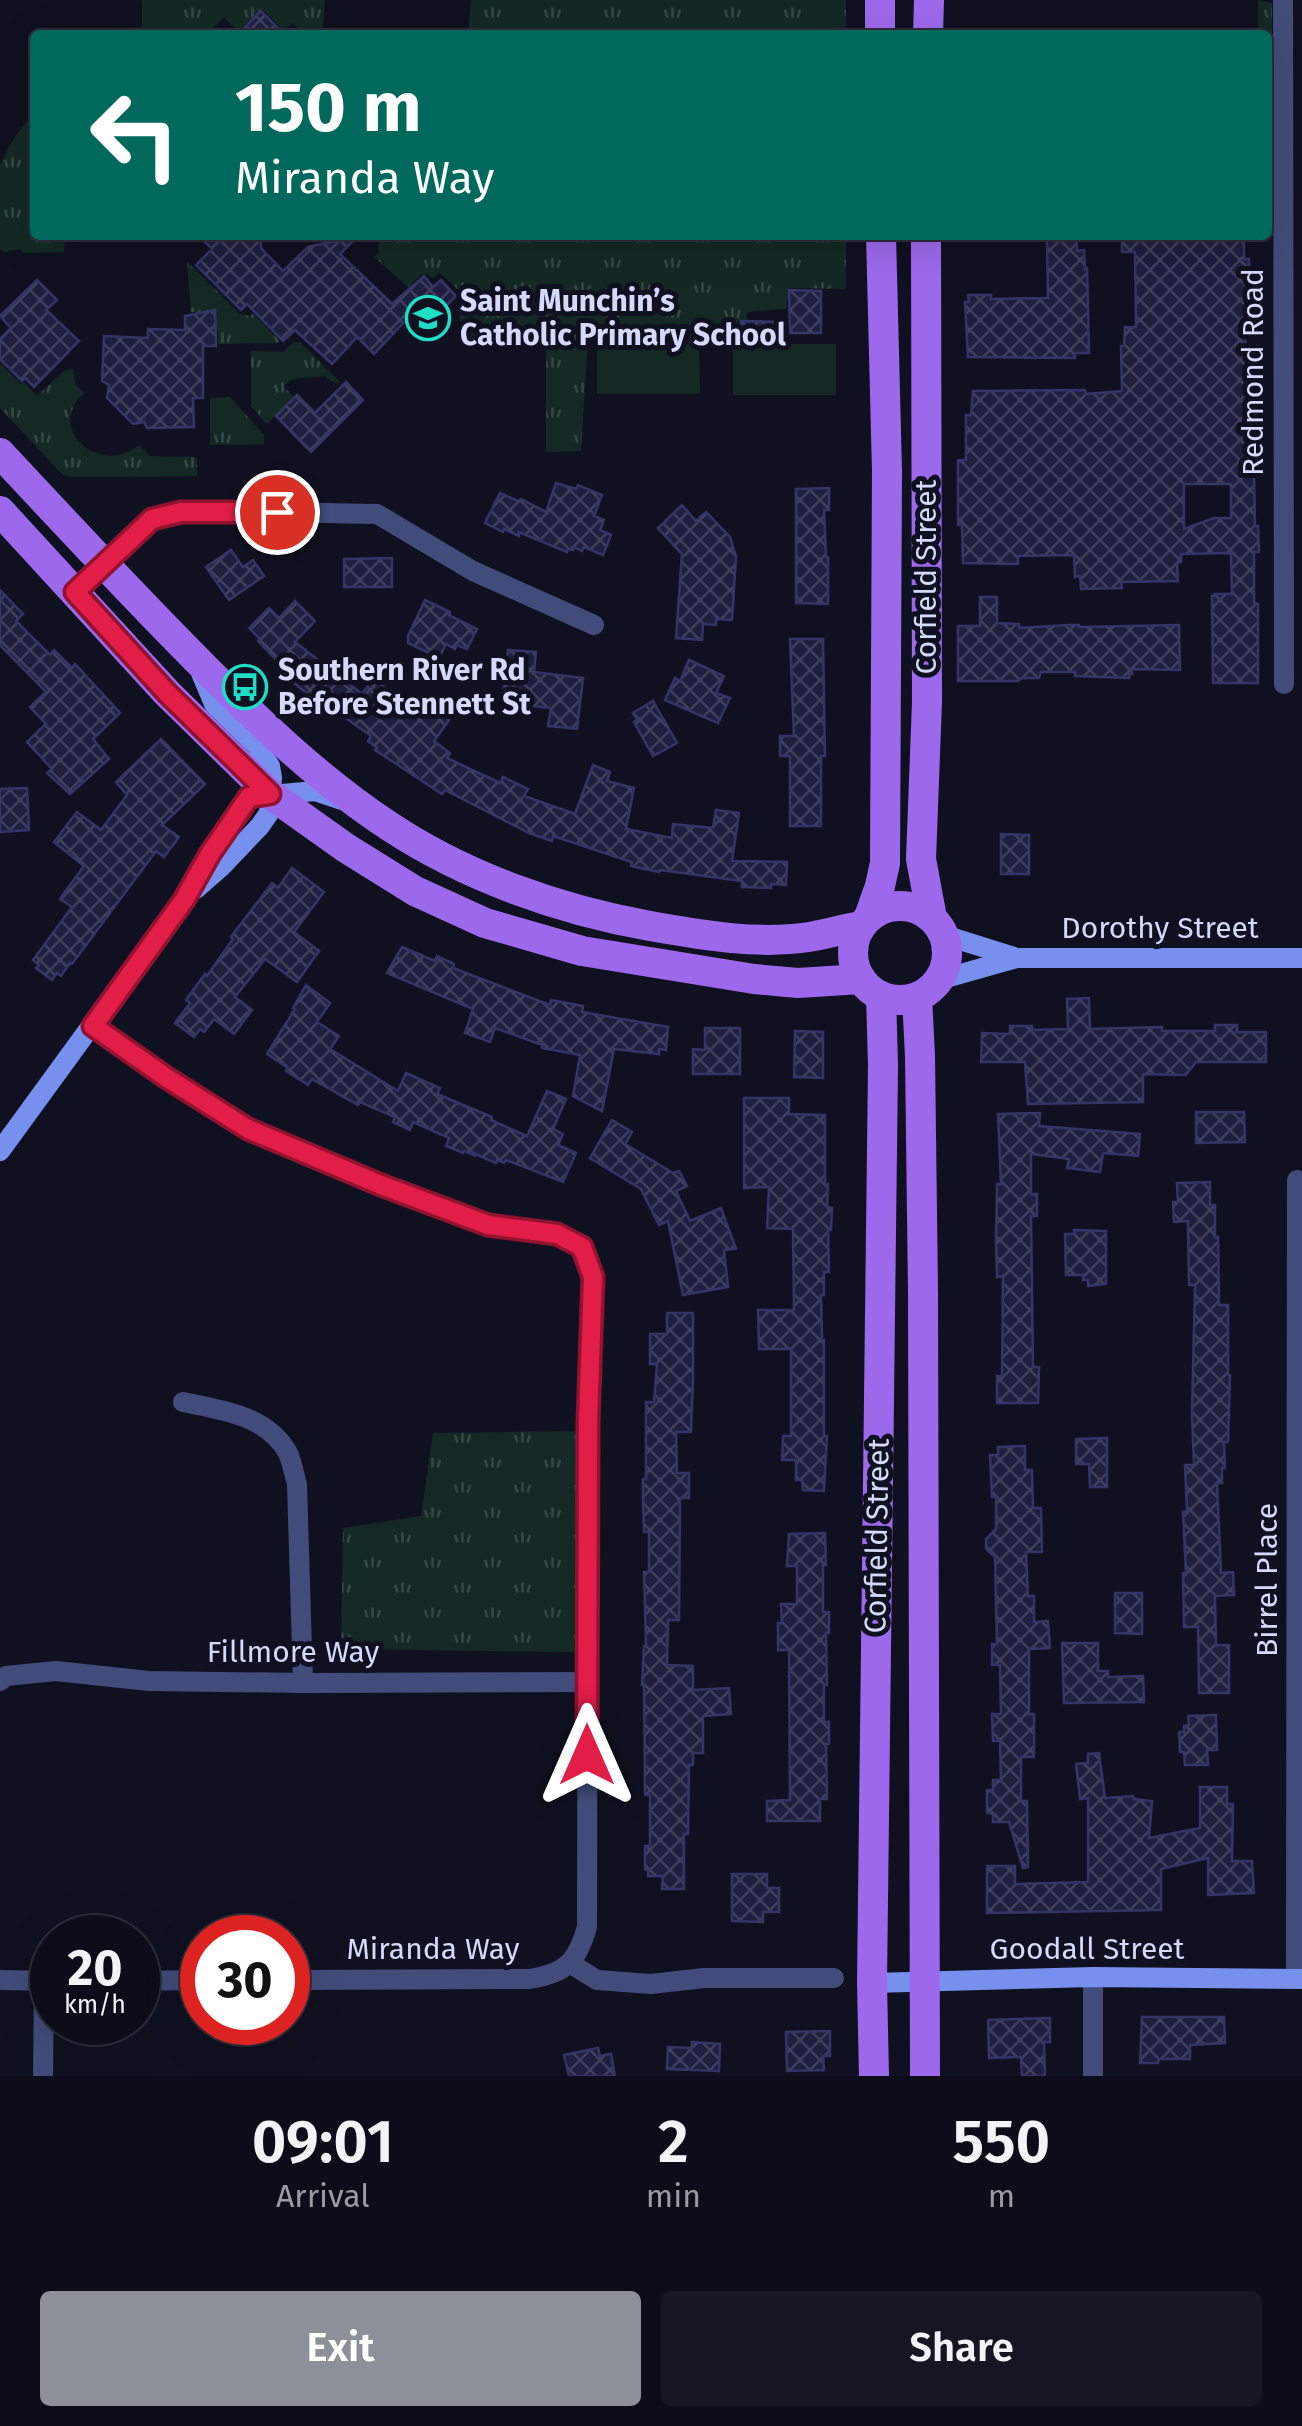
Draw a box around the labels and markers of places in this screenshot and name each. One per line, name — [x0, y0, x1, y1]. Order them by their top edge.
place label: Saint Munchin’s Catholic Primary School — [460, 283, 786, 353]
school or university icon: Saint Munchin’s Catholic Primary School — [405, 295, 451, 341]
pin — [235, 470, 320, 555]
place label: Southern River Rd Before Stennett St — [278, 652, 531, 722]
bus stop icon: Southern River Rd Before Stennett St — [222, 664, 268, 710]

